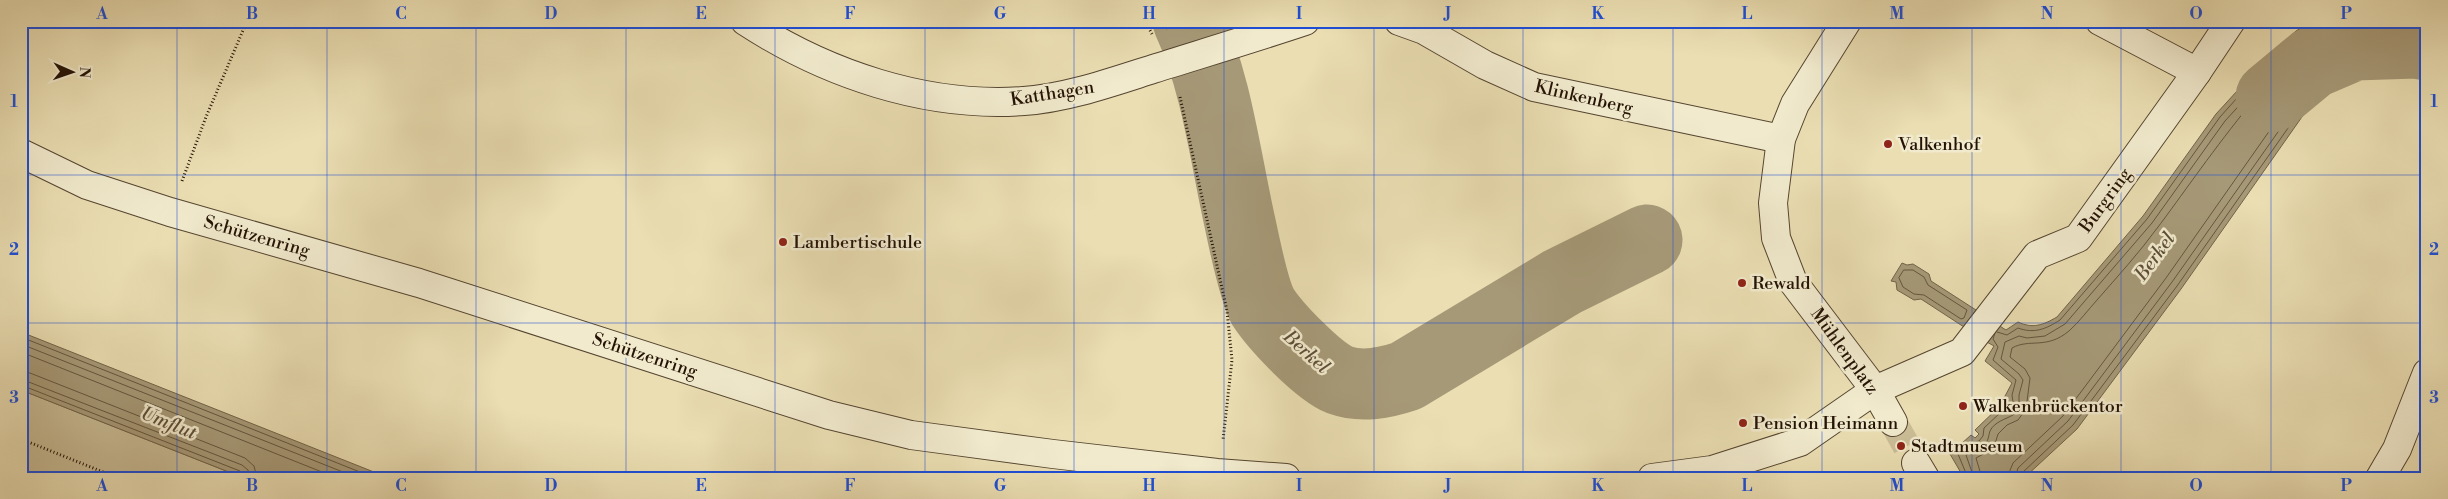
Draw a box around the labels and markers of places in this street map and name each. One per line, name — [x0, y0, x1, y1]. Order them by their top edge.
place label: Valkenhof — [1897, 133, 1981, 156]
marker: Valkenhof — [1882, 138, 1894, 150]
place label: Lambertischule — [793, 231, 922, 254]
marker: Lambertischule — [777, 236, 789, 248]
place label: Rewald — [1752, 272, 1811, 295]
marker: Rewald — [1736, 277, 1748, 289]
place label: Walkenbrückentor — [1972, 395, 2123, 418]
marker: Walkenbrückentor — [1957, 400, 1969, 412]
place label: Pension Heimann — [1753, 412, 1898, 435]
marker: Pension Heimann — [1737, 417, 1749, 429]
place label: Stadtmuseum — [1911, 435, 2023, 458]
marker: Stadtmuseum — [1895, 440, 1907, 452]

